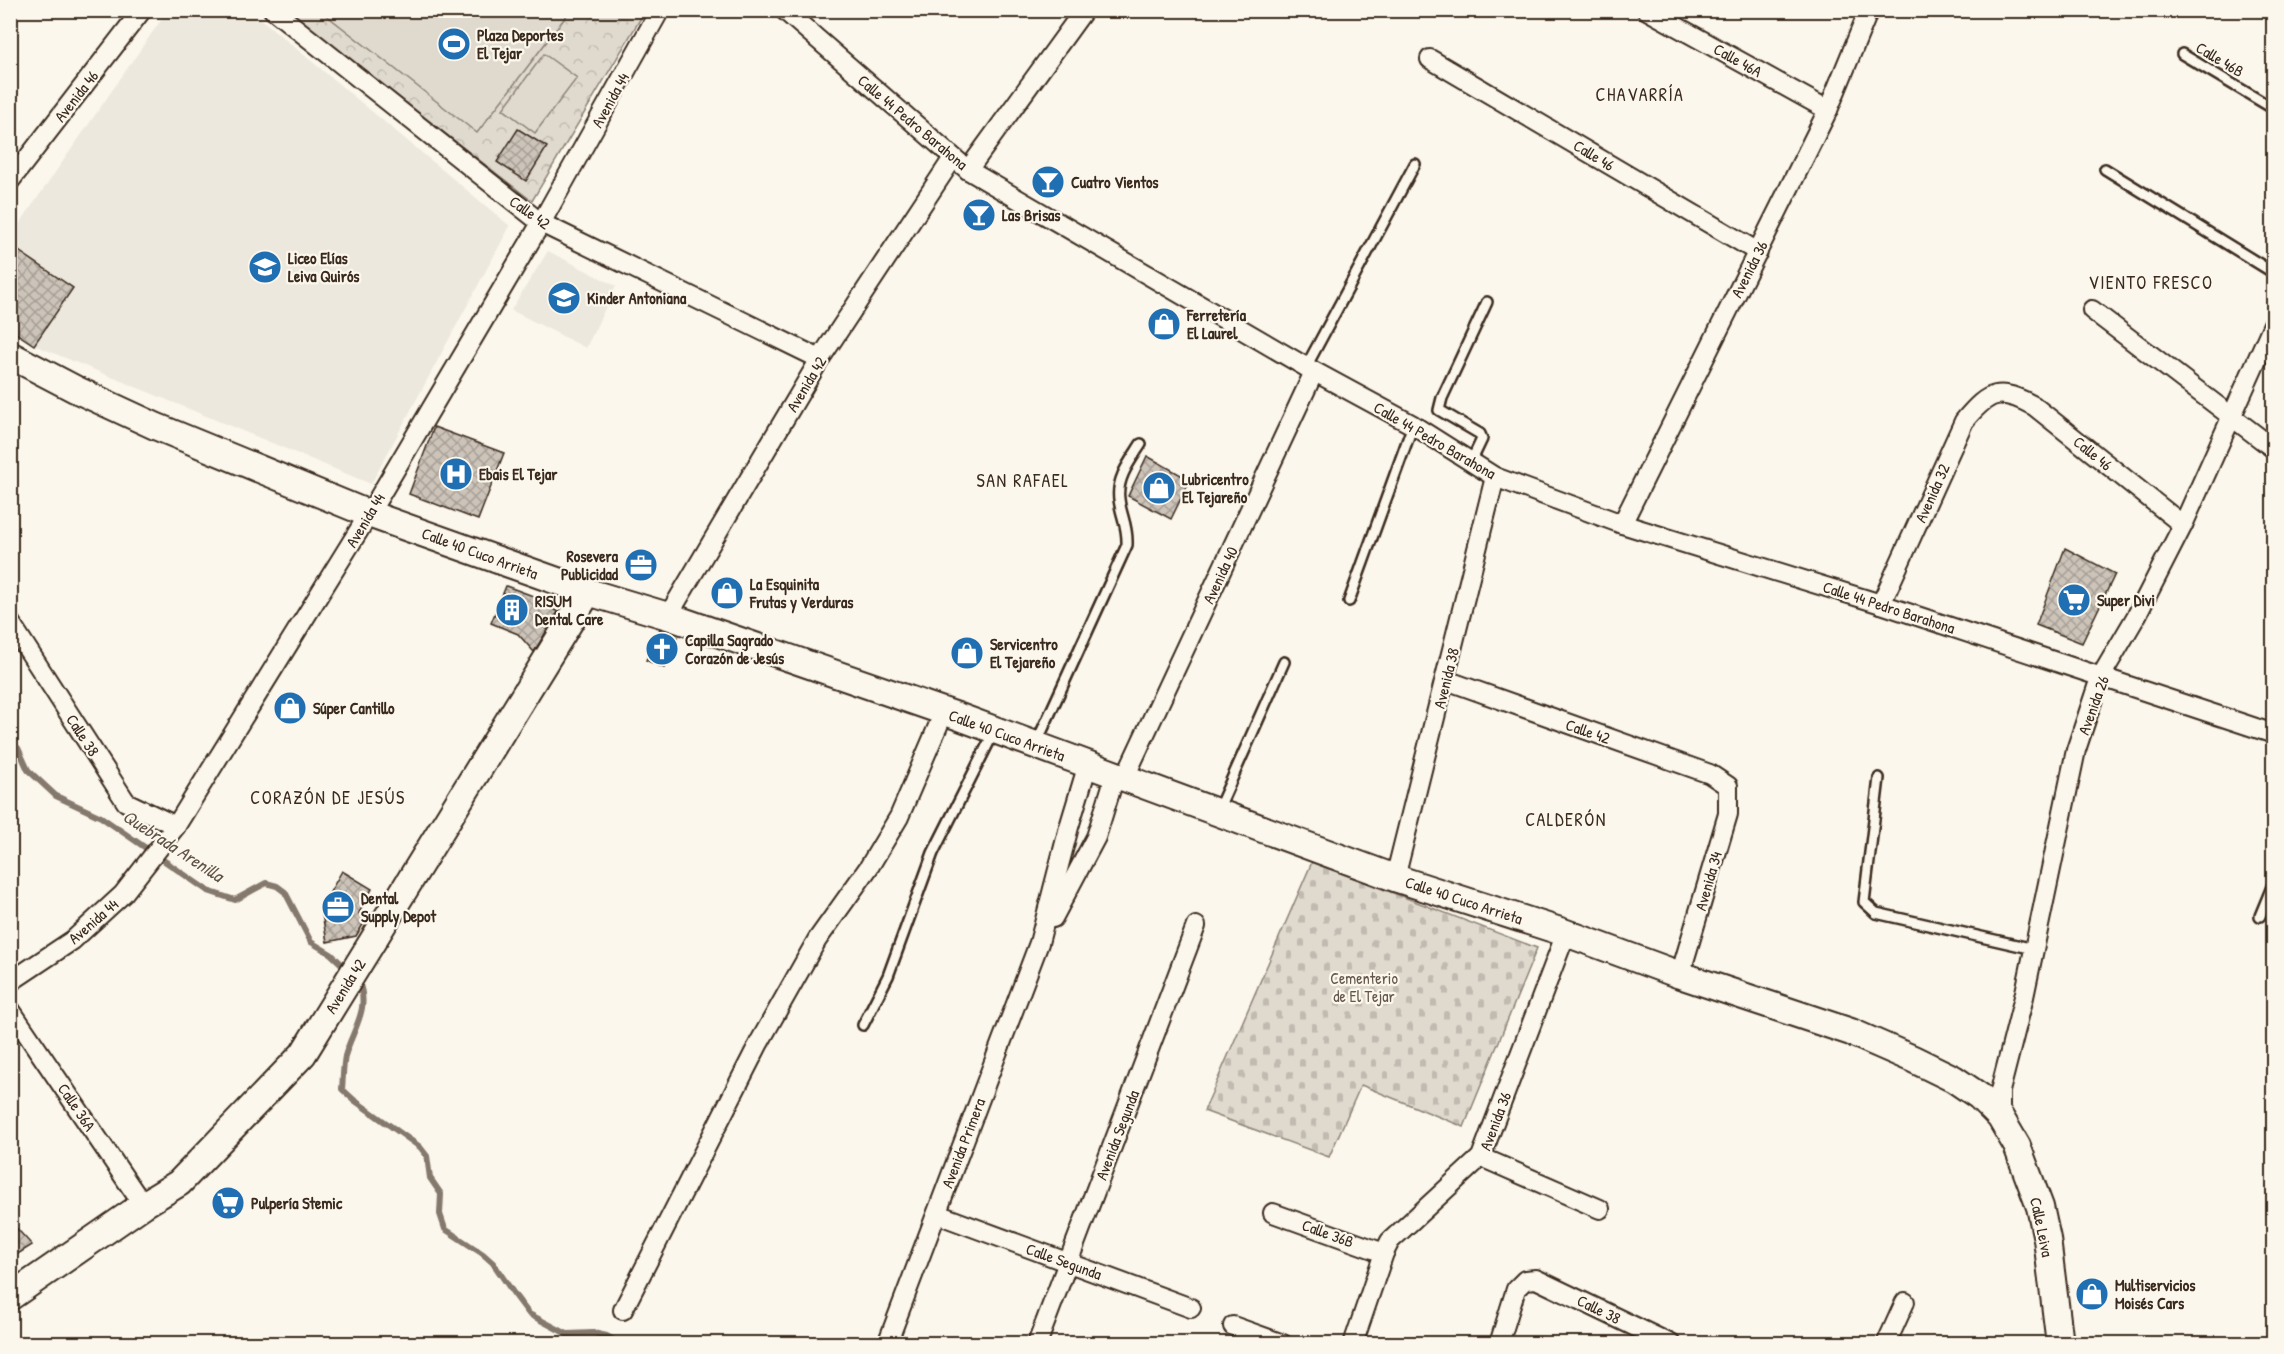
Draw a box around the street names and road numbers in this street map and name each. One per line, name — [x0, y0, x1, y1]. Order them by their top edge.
street label: Calle 46B — [2192, 36, 2248, 82]
street label: Calle 46A — [1710, 38, 1766, 82]
street label: Avenida 46 — [49, 66, 103, 126]
street label: Avenida 44 — [586, 69, 634, 131]
street label: Calle 44 Pedro Barahona — [853, 69, 973, 175]
street label: Calle 46 — [1569, 134, 1619, 176]
street label: Calle 42 — [505, 190, 555, 234]
street label: Avenida 36 — [1725, 237, 1773, 301]
street label: Avenida 42 — [781, 352, 831, 416]
street label: Calle 44 Pedro Barahona — [1370, 396, 1500, 484]
street label: Calle 46 — [2069, 430, 2117, 476]
street label: Avenida 32 — [1909, 460, 1955, 526]
street label: Avenida 44 — [340, 489, 390, 551]
street label: Calle 40 Cuco Arrieta — [419, 522, 541, 584]
street label: Avenida 40 — [1197, 543, 1243, 607]
street label: Calle 44 Pedro Barahona — [1820, 575, 1958, 639]
street label: Avenida 38 — [1428, 645, 1464, 711]
street label: Avenida 26 — [2072, 672, 2114, 738]
street label: Calle 40 Cuco Arrieta — [946, 704, 1068, 766]
street label: Calle 38 — [61, 710, 105, 760]
street label: Calle 42 — [1563, 713, 1614, 749]
street label: Avenida 34 — [1689, 849, 1727, 913]
street label: Calle 40 Cuco Arrieta — [1402, 871, 1526, 929]
street label: Avenida 44 — [63, 893, 123, 949]
street label: Avenida 42 — [319, 954, 371, 1018]
street label: Calle 36A — [53, 1079, 101, 1135]
street label: Avenida Segunda — [1090, 1087, 1144, 1183]
street label: Avenida 36 — [1474, 1089, 1516, 1153]
street label: Avenida Primera — [936, 1095, 990, 1191]
street label: Calle Leiva — [2025, 1195, 2059, 1259]
street label: Calle 36B — [1299, 1213, 1357, 1253]
street label: Calle Segunda — [1023, 1237, 1105, 1285]
street label: Calle 38 — [1573, 1289, 1625, 1329]

